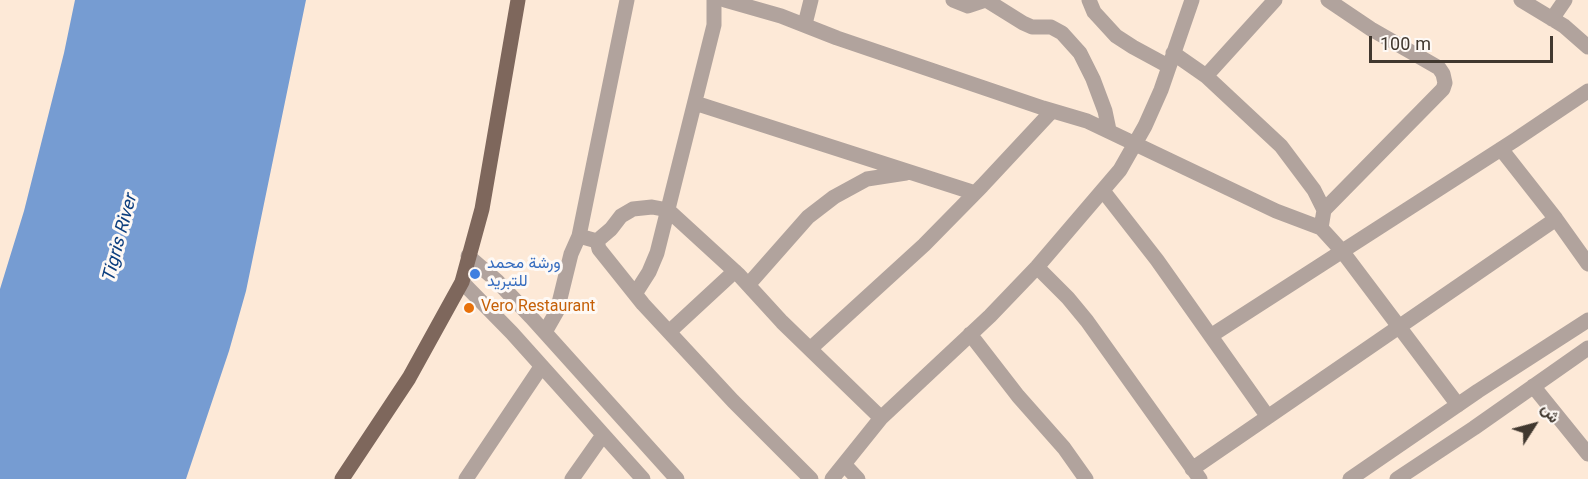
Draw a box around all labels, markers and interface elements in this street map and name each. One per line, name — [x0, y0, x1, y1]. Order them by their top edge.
scale bar — [1372, 24, 1556, 62]
text: 100 m — [1380, 32, 1431, 60]
water label: Tigris River — [100, 193, 144, 285]
place label: ورشة محمد للتبريد — [487, 255, 561, 293]
marker: ورشة محمد للتبريد — [468, 267, 482, 281]
place label: Vero Restaurant — [481, 298, 595, 318]
marker: Vero Restaurant — [462, 301, 476, 315]
north arrow — [1504, 395, 1564, 455]
text: ش — [1533, 399, 1565, 429]

